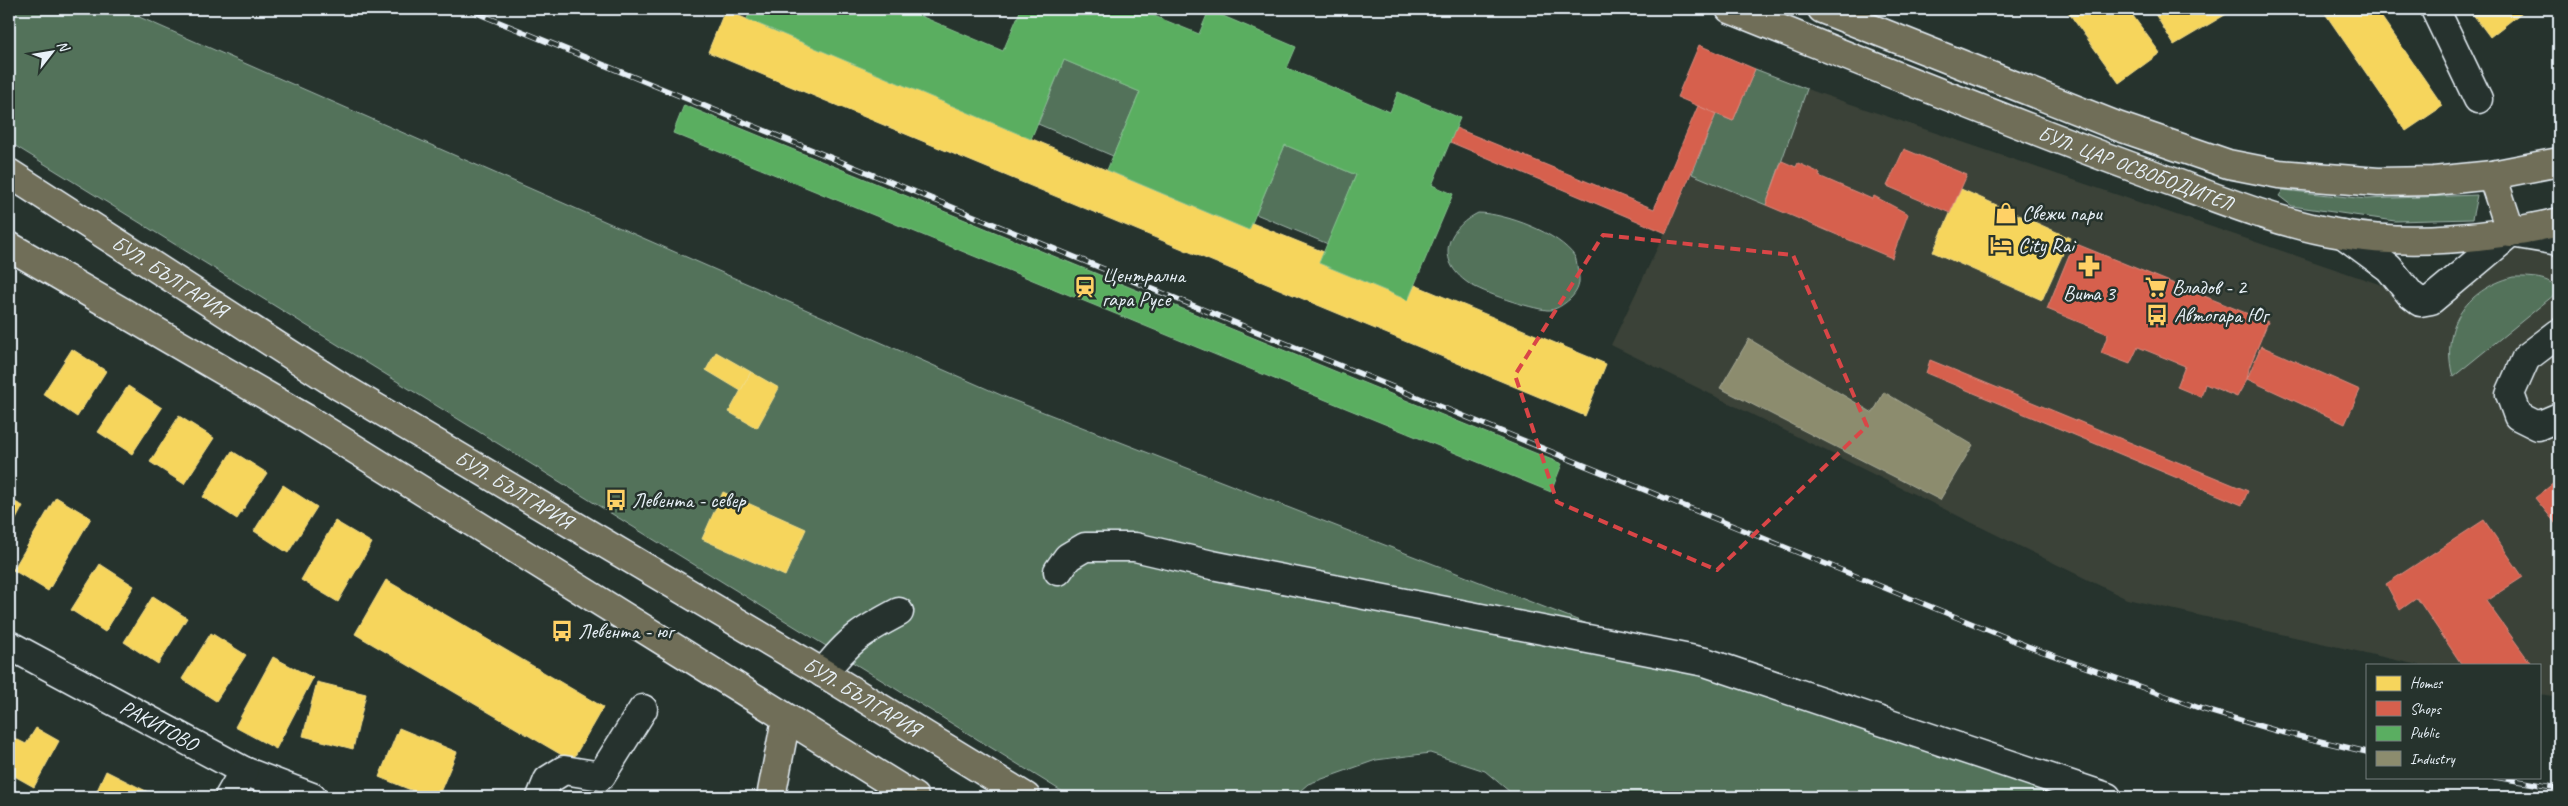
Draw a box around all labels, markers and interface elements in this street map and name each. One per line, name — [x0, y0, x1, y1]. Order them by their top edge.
north arrow — [28, 28, 78, 78]
text: N — [53, 37, 73, 56]
street label: БУЛ. ЦАР ОСВОБОДИТЕЛ — [2035, 120, 2238, 217]
shop icon: Свежи пари — [1993, 200, 2019, 226]
place label: Свежи пари — [2022, 200, 2103, 226]
street label: БУЛ. БЪЛГАРИЯ — [107, 230, 235, 325]
hotel icon: City Rai — [1988, 232, 2014, 258]
place label: City Rai — [2018, 232, 2077, 258]
pharmacy icon: Вита 3 — [2076, 253, 2102, 279]
place label: Централна гара Русе — [1102, 262, 1187, 312]
station icon: Централна гара Русе — [1072, 274, 1098, 300]
supermarket icon: Владов - 2 — [2143, 274, 2169, 300]
place label: Владов - 2 — [2172, 274, 2248, 300]
place label: Вита 3 — [2063, 280, 2117, 306]
bus stop icon: Автогара Юг — [2144, 302, 2170, 328]
place label: Автогара Юг — [2174, 302, 2271, 328]
street label: БУЛ. БЪЛГАРИЯ — [450, 445, 580, 536]
bus stop icon: Левента - север — [603, 487, 629, 513]
place label: Левента - север — [632, 487, 747, 513]
bus stop icon: Левента - юг — [549, 618, 575, 644]
place label: Левента - юг — [578, 618, 676, 644]
street label: БУЛ. БЪЛГАРИЯ — [799, 651, 928, 744]
legend — [2366, 664, 2540, 778]
text: Homes — [2410, 674, 2444, 693]
street label: РАКИТОВО — [116, 694, 204, 758]
text: Shops — [2410, 700, 2443, 719]
text: Public — [2410, 724, 2440, 743]
text: Industry — [2410, 750, 2457, 769]

